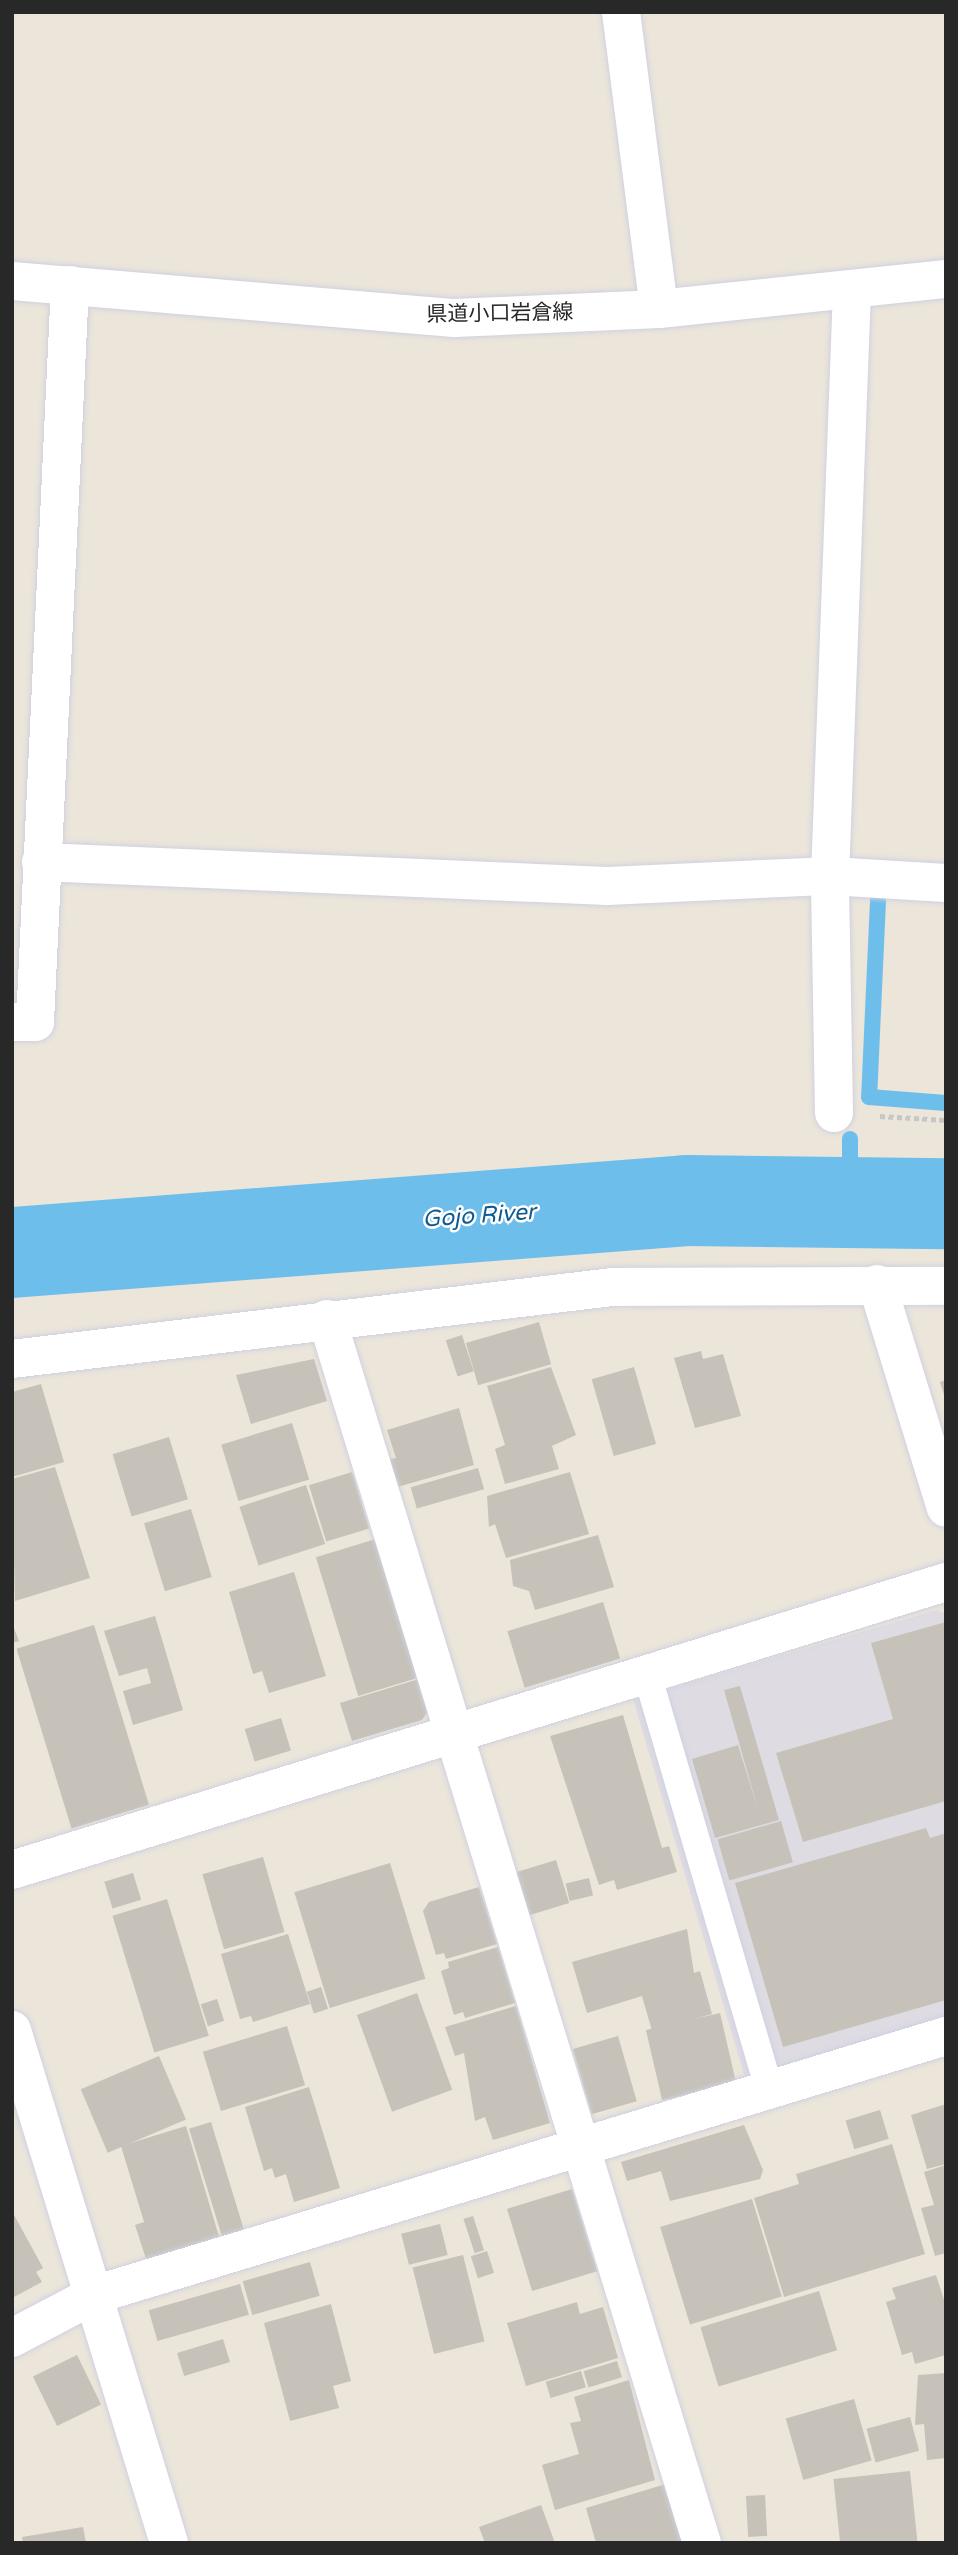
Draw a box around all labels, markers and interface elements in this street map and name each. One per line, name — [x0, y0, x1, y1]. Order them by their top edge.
street label: 県道小口岩倉線 — [426, 300, 574, 328]
water label: Gojo River — [422, 1198, 536, 1234]

